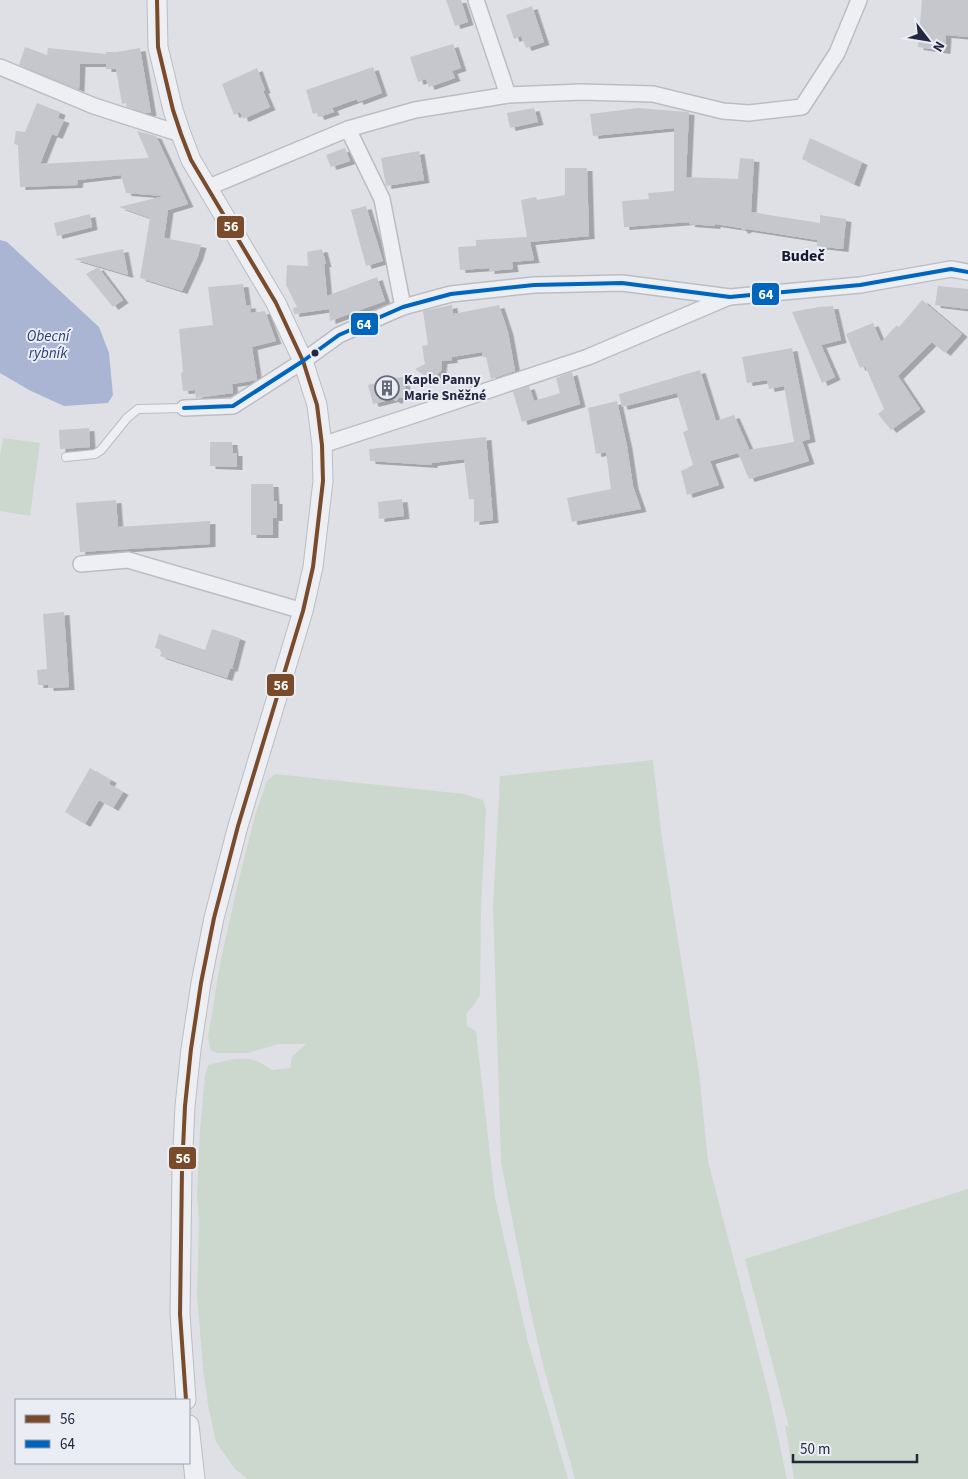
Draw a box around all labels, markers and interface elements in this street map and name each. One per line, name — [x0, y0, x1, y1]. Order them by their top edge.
north arrow — [903, 15, 953, 65]
text: N — [927, 37, 949, 55]
line badge: 56 — [216, 215, 245, 239]
text: 56 — [224, 217, 238, 237]
district label: Budeč — [781, 245, 825, 267]
line badge: 64 — [751, 282, 780, 306]
text: 64 — [759, 285, 774, 305]
line badge: 64 — [350, 312, 379, 336]
text: 64 — [357, 315, 372, 335]
water label: Obecní rybník — [27, 326, 72, 364]
unlabelled marker — [310, 348, 320, 358]
place label: Kaple Panny Marie Sněžné — [404, 370, 486, 406]
building icon: Kaple Panny Marie Sněžné — [374, 375, 400, 401]
line badge: 56 — [266, 673, 295, 697]
text: 56 — [274, 676, 288, 696]
line badge: 56 — [168, 1146, 197, 1170]
text: 56 — [176, 1149, 190, 1169]
legend — [15, 1399, 190, 1464]
text: 56 — [60, 1409, 75, 1430]
scale bar — [793, 1432, 917, 1464]
text: 64 — [60, 1434, 75, 1455]
text: 50 m — [800, 1439, 830, 1460]

